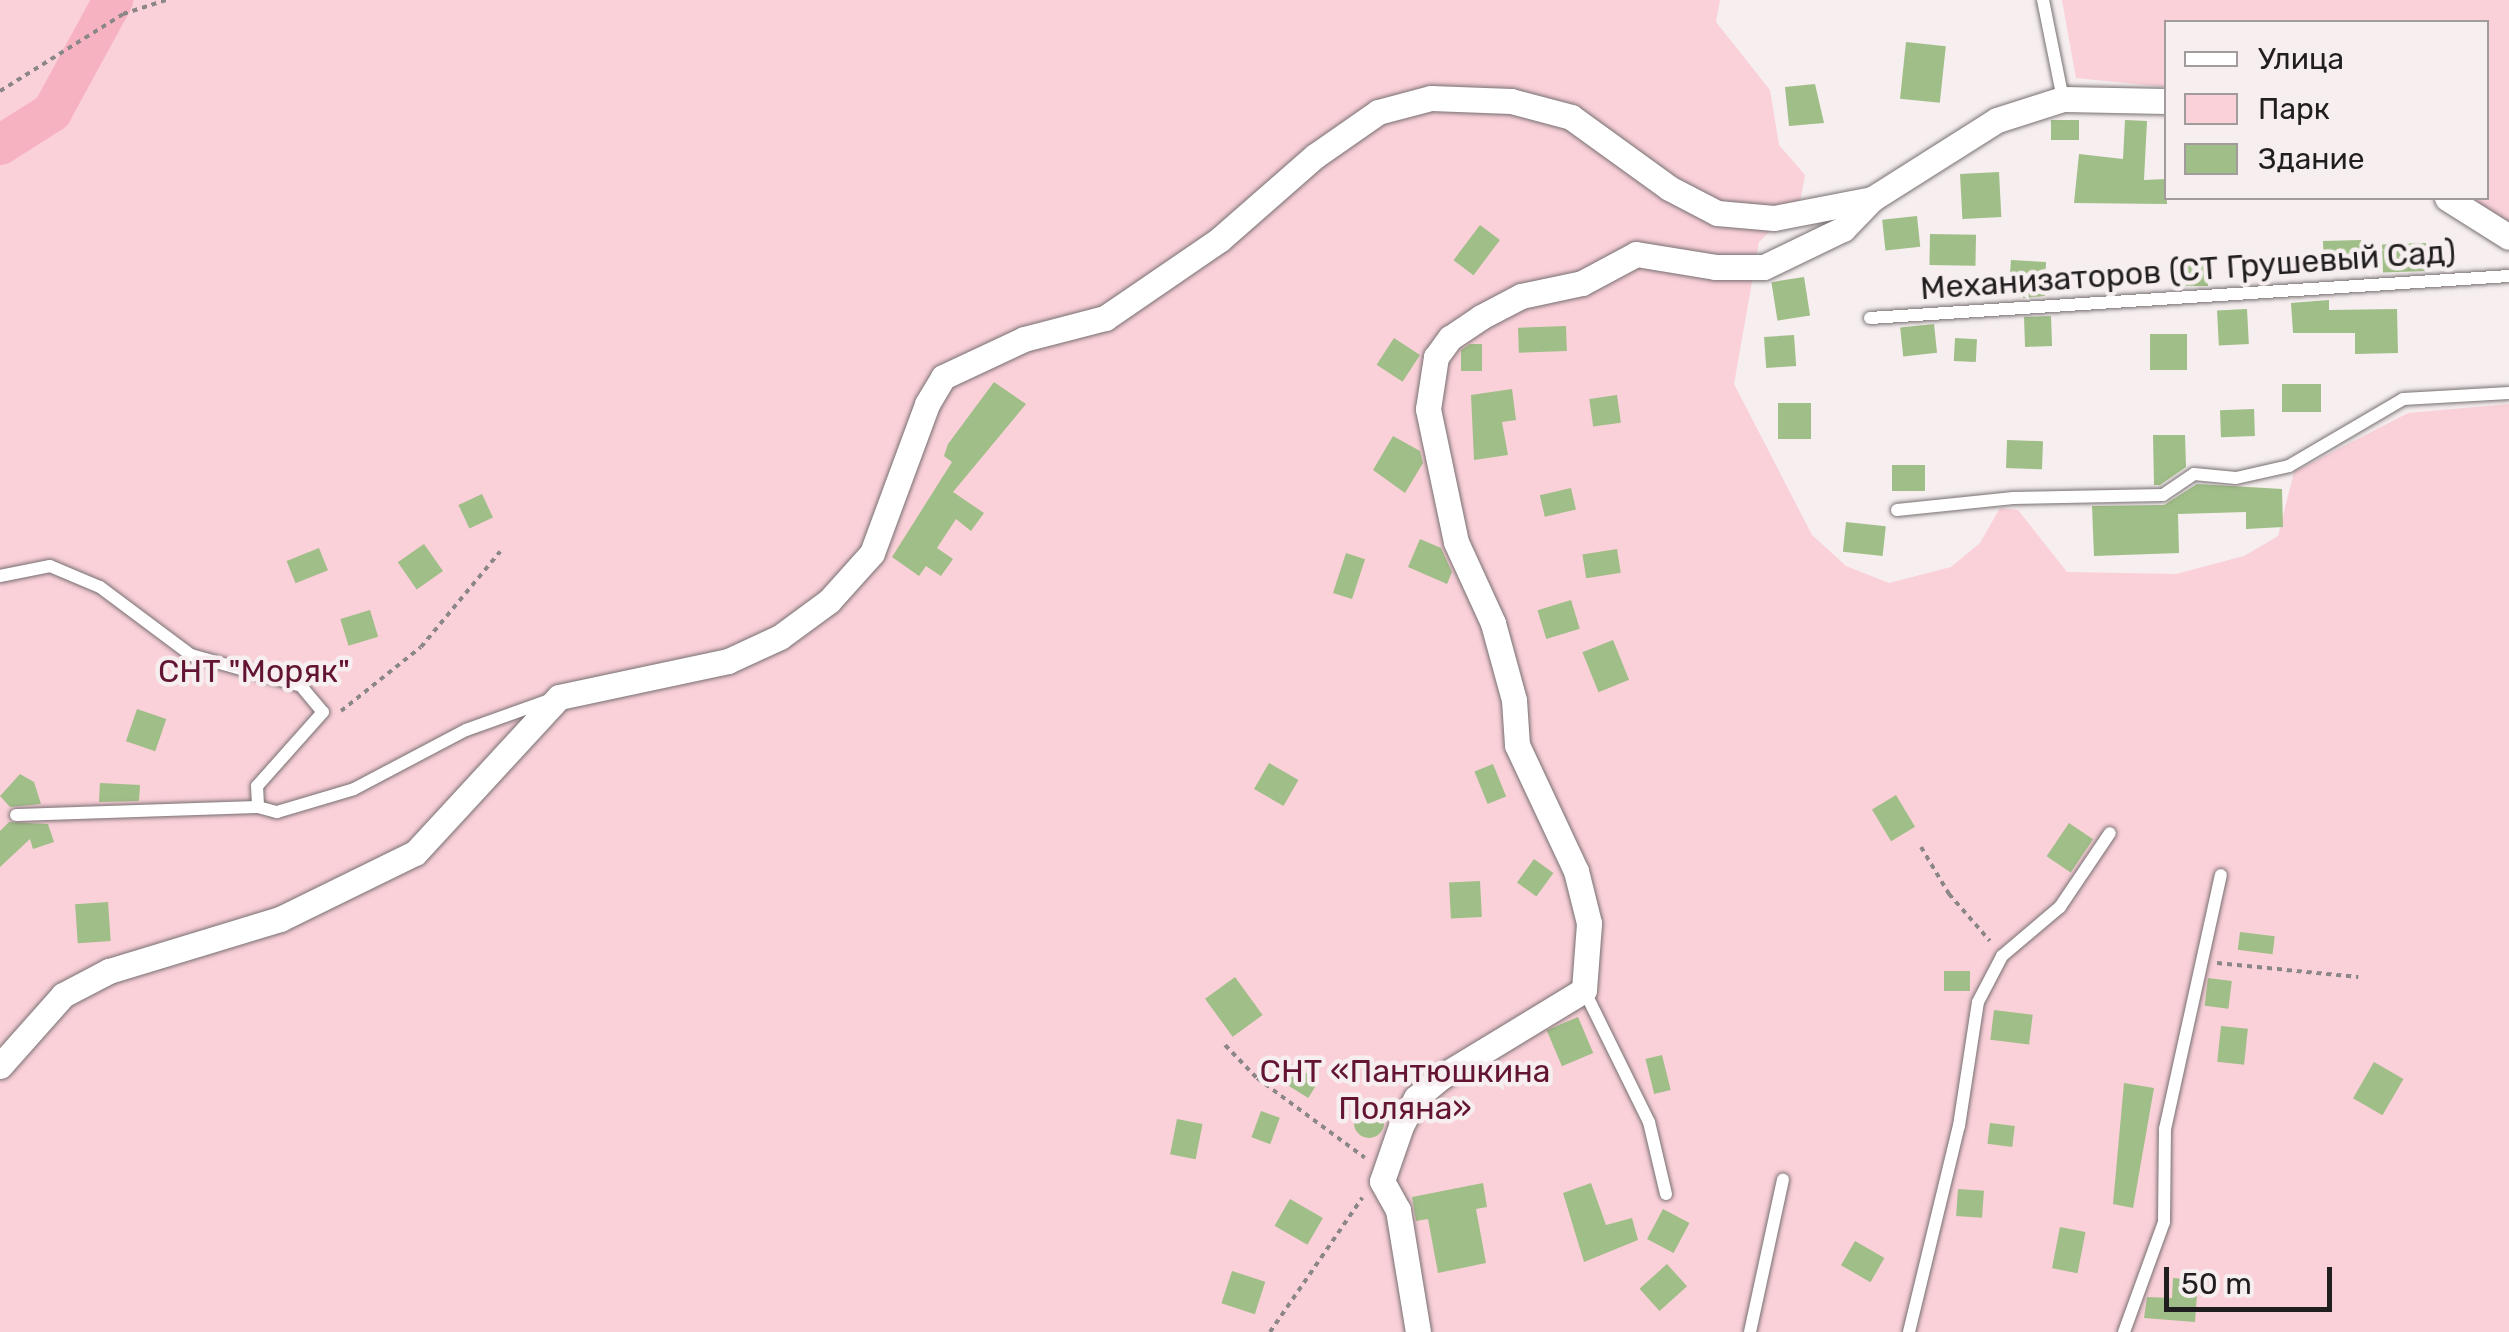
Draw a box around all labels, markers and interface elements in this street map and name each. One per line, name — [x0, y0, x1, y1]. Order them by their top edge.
legend — [2164, 20, 2489, 200]
text: Улица — [2258, 41, 2344, 77]
text: Парк — [2258, 91, 2330, 127]
text: Здание — [2258, 141, 2365, 177]
street label: Механизаторов (СТ Грушевый Сад) — [1919, 232, 2457, 308]
park label: СНТ "Моряк" — [158, 652, 350, 690]
park label: СНТ «Пантюшкина Поляна» — [1260, 1053, 1550, 1128]
scale bar — [2169, 1247, 2336, 1309]
text: 50 m — [2181, 1266, 2252, 1302]

